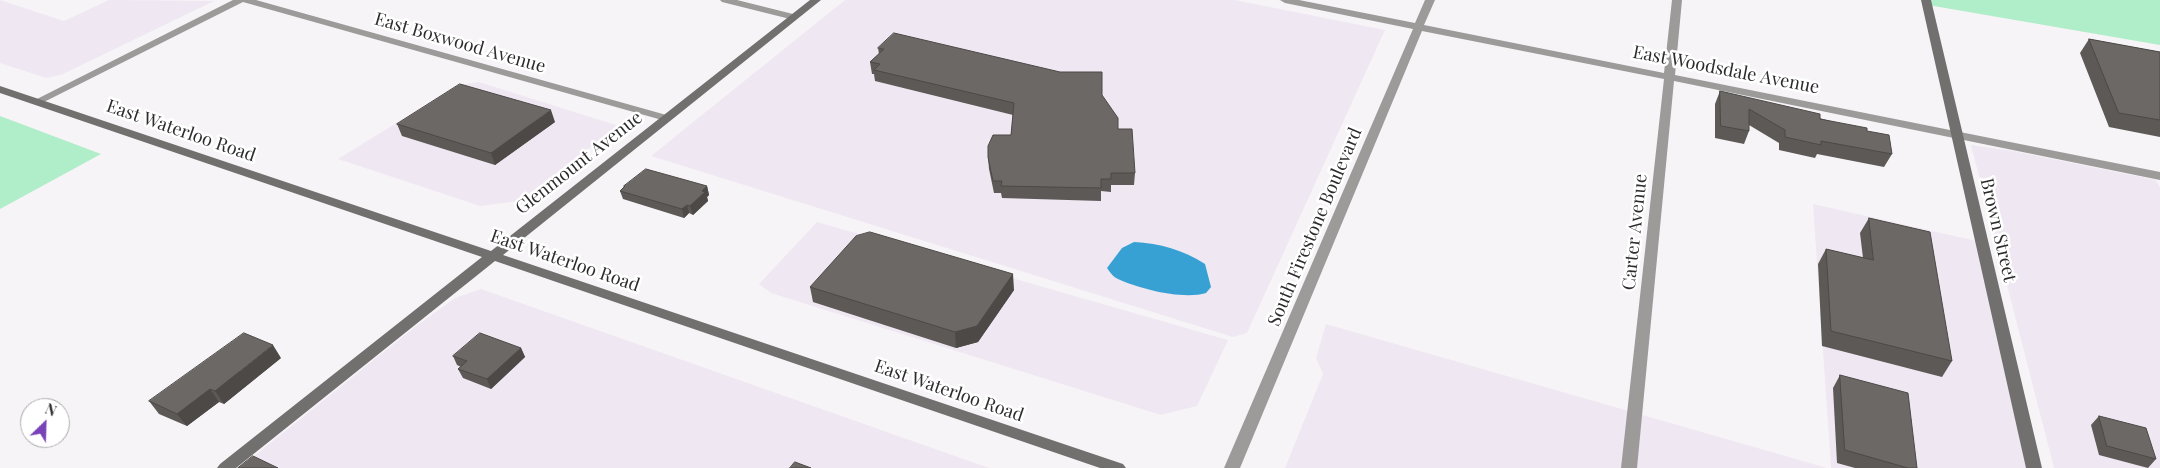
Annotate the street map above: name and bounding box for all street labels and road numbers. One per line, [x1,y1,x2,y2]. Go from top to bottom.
street label: East Boxwood Avenue [372,8,548,78]
street label: East Woodsdale Avenue [1631,41,1821,99]
street label: East Waterloo Road [104,95,258,167]
street label: Glenmount Avenue [511,107,647,219]
street label: South Firestone Boulevard [1263,124,1367,330]
street label: Carter Avenue [1618,173,1652,291]
street label: Brown Street [1976,176,2020,284]
street label: East Waterloo Road [488,225,642,297]
street label: East Waterloo Road [872,355,1026,427]

